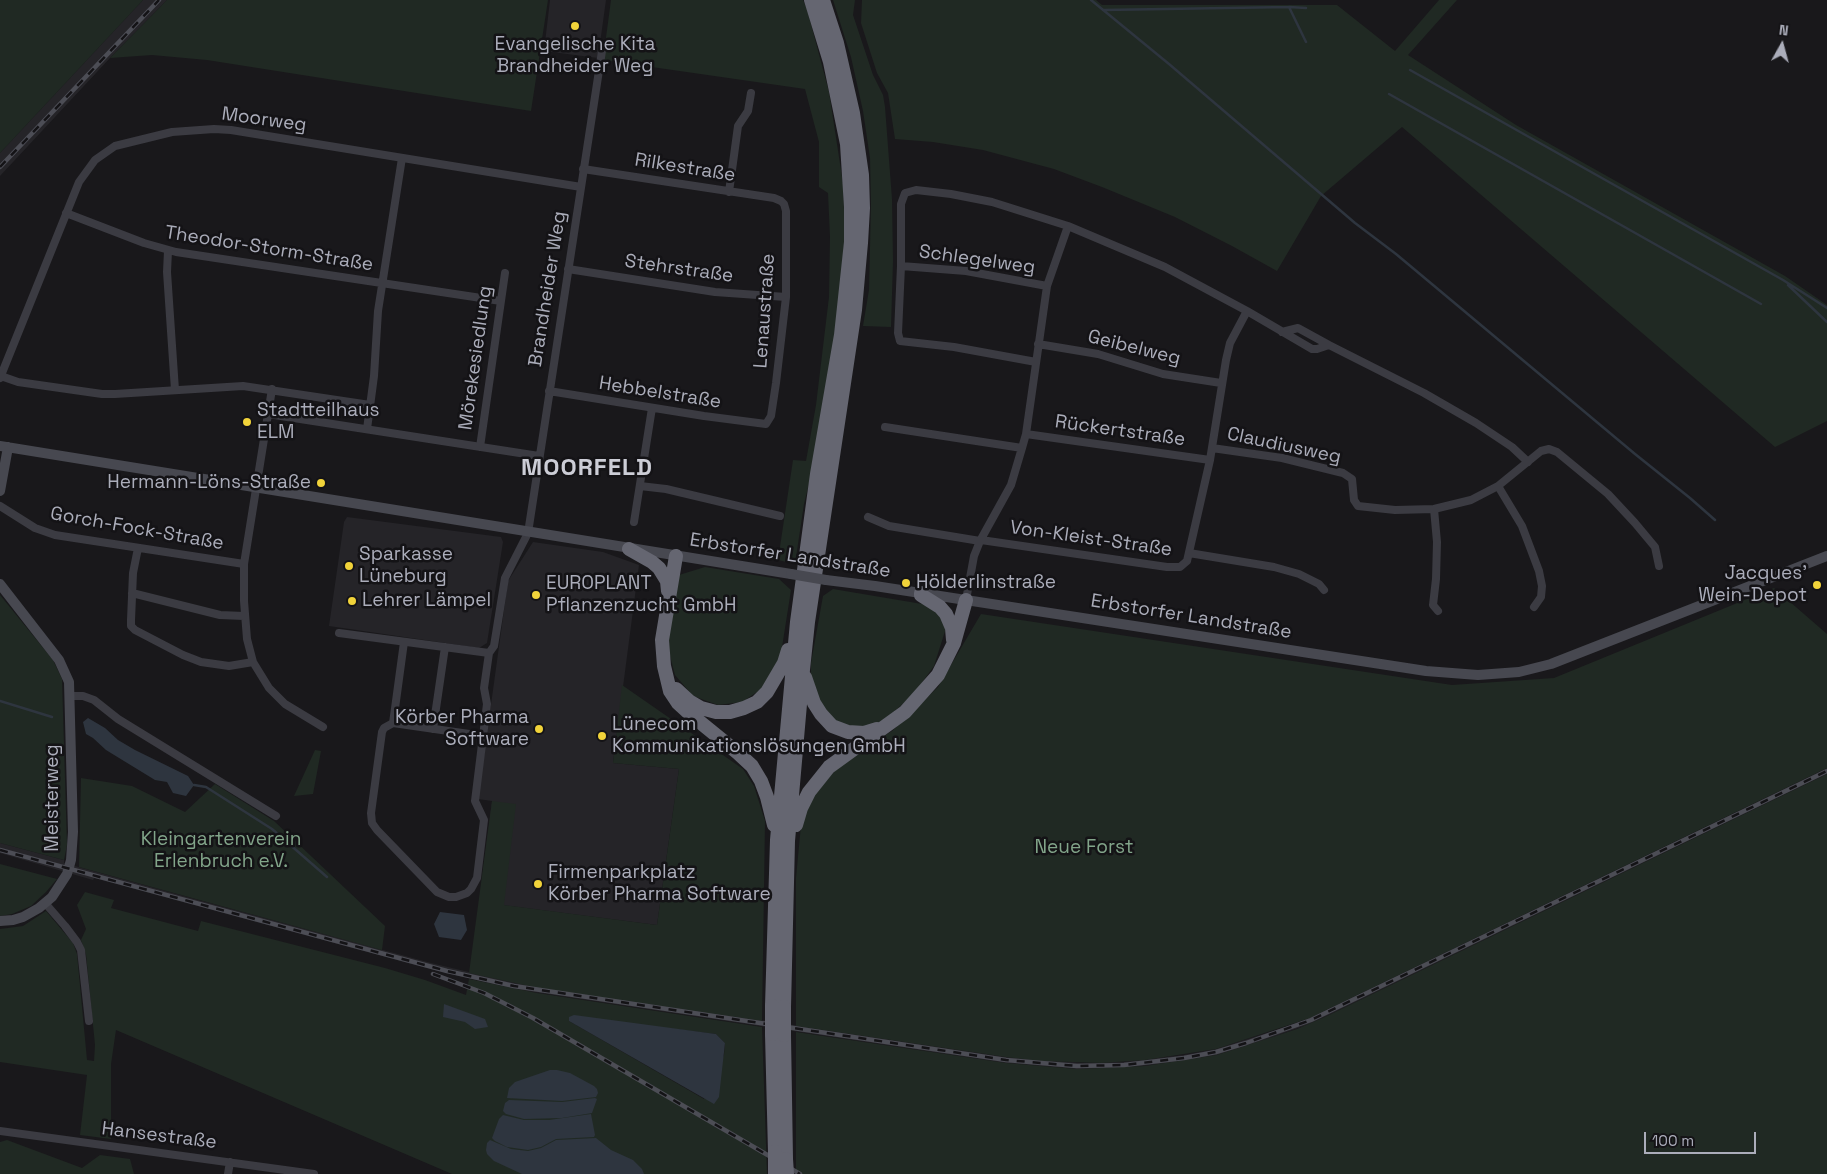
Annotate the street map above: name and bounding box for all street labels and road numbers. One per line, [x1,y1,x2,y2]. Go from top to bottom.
street label: Moorweg [220,103,308,137]
street label: Rilkestraße [633,149,737,187]
street label: Brandheider Weg [524,210,572,368]
street label: Theodor-Storm-Straße [163,221,375,277]
street label: Schlegelweg [917,241,1037,279]
street label: Stehrstraße [623,250,735,288]
street label: Lenaustraße [750,253,780,369]
street label: Mörekesiedlung [455,284,497,432]
street label: Geibelweg [1085,325,1183,371]
street label: Hebbelstraße [597,372,723,414]
street label: Rückertstraße [1053,411,1187,451]
street label: Claudiusweg [1225,423,1343,469]
street label: Gorch-Fock-Straße [49,503,225,555]
street label: Von-Kleist-Straße [1008,516,1174,562]
street label: Erbstorfer Landstraße [688,529,892,583]
street label: Erbstorfer Landstraße [1089,590,1293,644]
street label: Meisterweg [42,744,64,852]
street label: Hansestraße [100,1118,218,1154]

